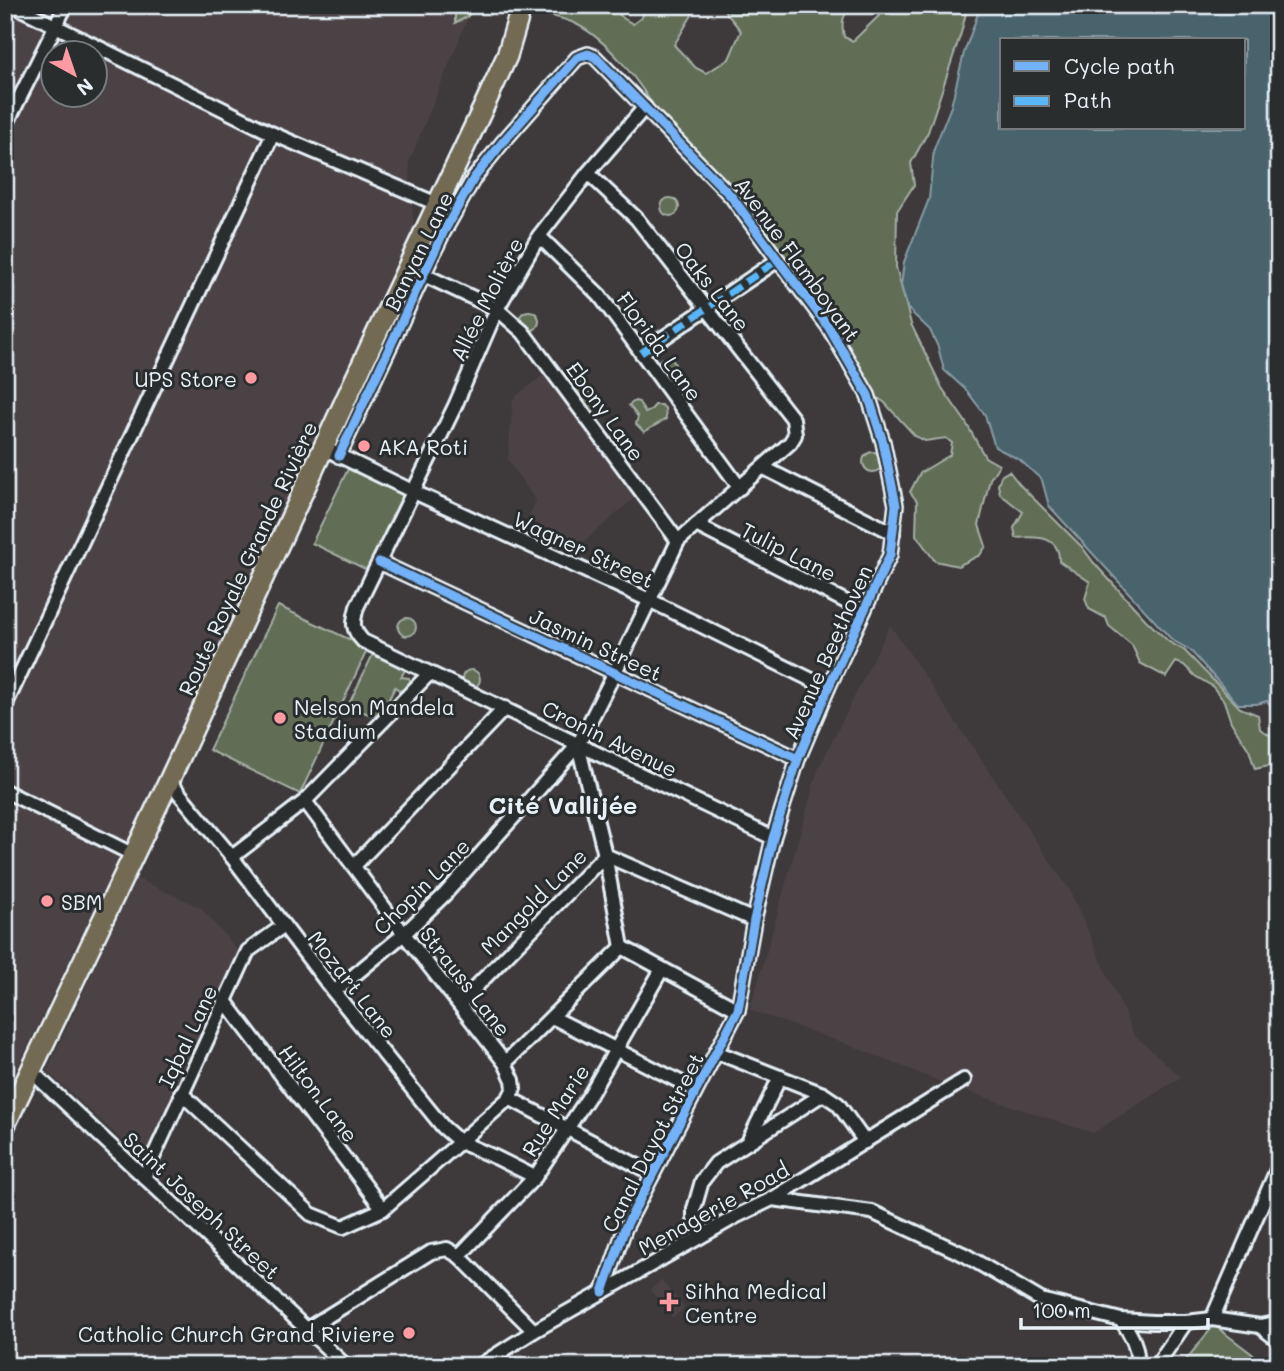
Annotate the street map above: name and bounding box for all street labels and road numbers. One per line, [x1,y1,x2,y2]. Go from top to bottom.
street label: Avenue Flamboyant [729,171,867,347]
street label: Banyan Lane [378,187,458,315]
street label: Allée Molière [443,233,529,365]
street label: Oaks Lane [670,236,756,336]
street label: Florida Lane [611,286,709,406]
street label: Ebony Lane [561,356,651,466]
street label: Route Royale Grande Rivière [172,417,322,699]
street label: Wagner Street [509,505,659,593]
street label: Tulip Lane [737,516,841,586]
street label: Avenue Beethoven [776,561,878,743]
street label: Jasmin Street [525,602,667,686]
street label: Cronin Avenue [538,694,682,782]
street label: Chopin Lane [367,832,475,940]
street label: Mangold Lane [474,842,592,960]
street label: Strauss Lane [415,921,517,1041]
street label: Mozart Lane [303,925,403,1043]
street label: Iqbal Lane [152,981,222,1091]
street label: Hilton Lane [273,1039,365,1147]
street label: Canal Dayot Street [595,1047,709,1237]
street label: Rue Marie [515,1059,595,1161]
street label: Saint Joseph Street [118,1125,286,1285]
street label: Menagerie Road [633,1155,793,1261]

